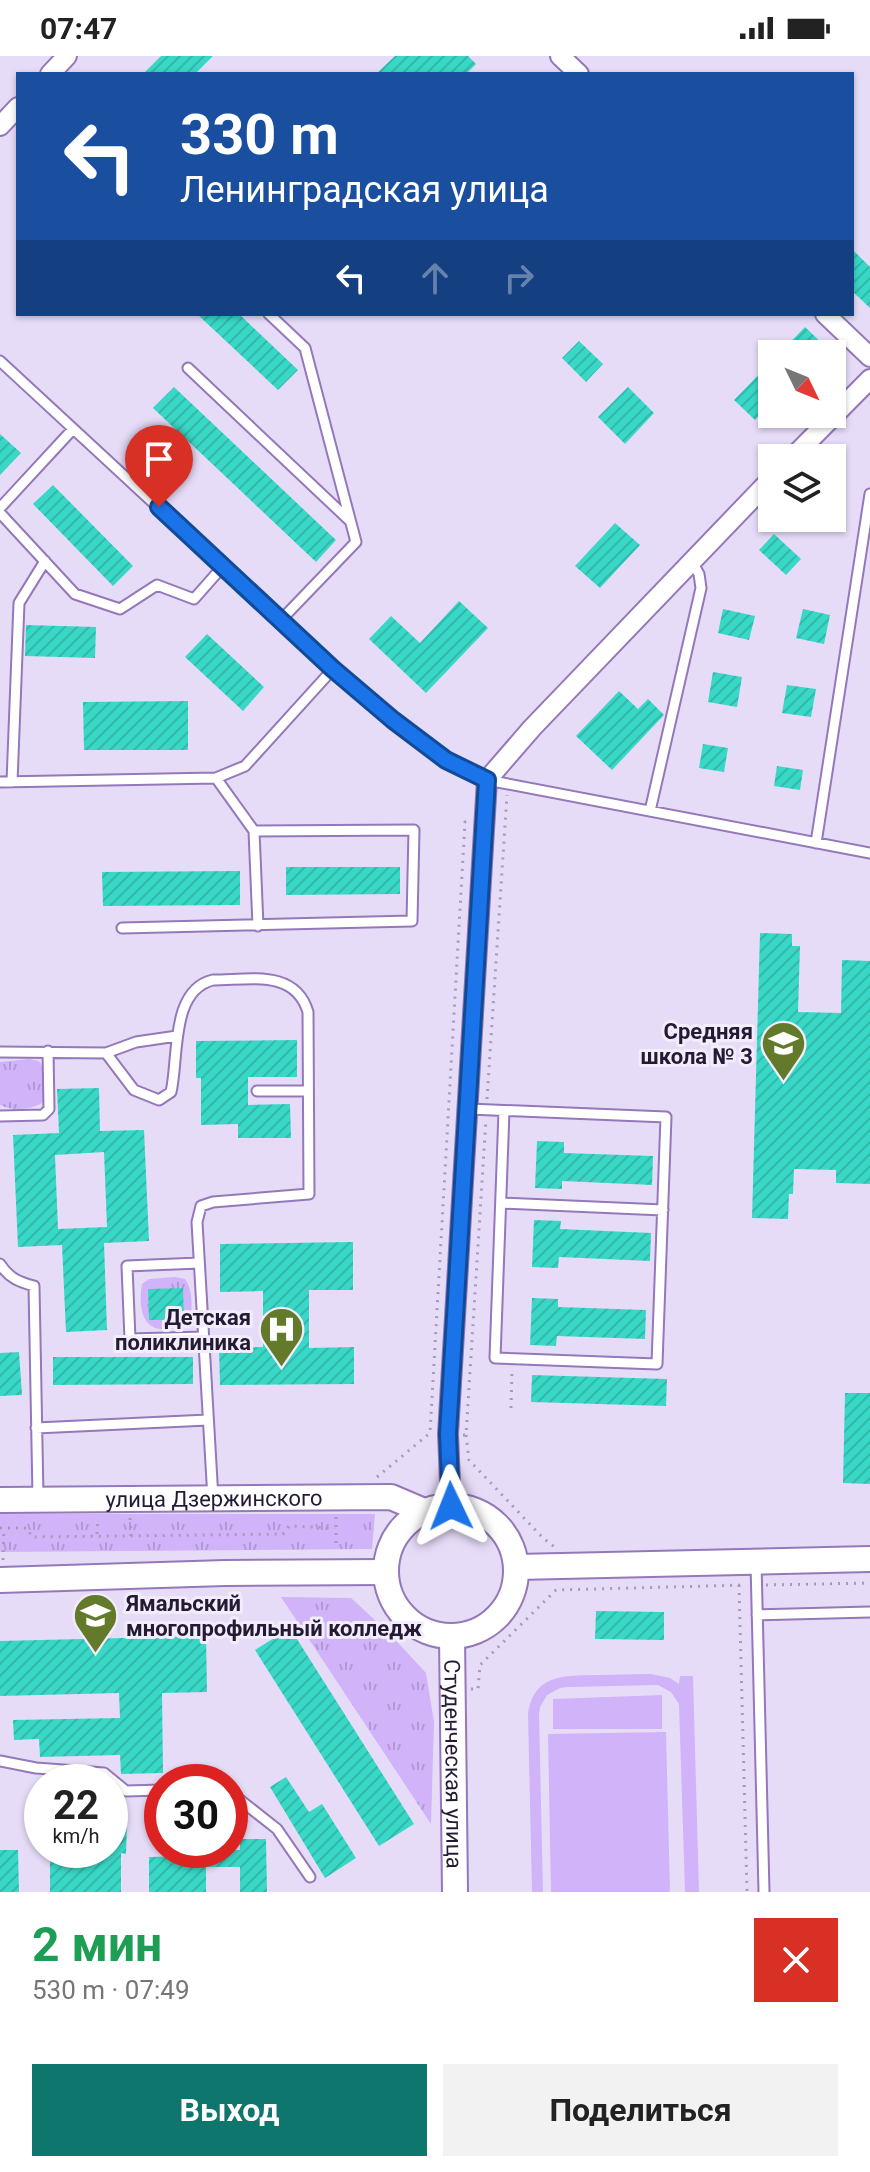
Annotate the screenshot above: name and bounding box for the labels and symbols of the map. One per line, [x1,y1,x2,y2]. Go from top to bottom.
north arrow [758,340,846,428]
pin [125,425,193,507]
place label: Средняя школа № 3 [641,1019,753,1069]
school or university icon: Средняя школа № 3 [760,1020,808,1083]
place label: Детская поликлиника [115,1305,251,1355]
hospital icon: Детская поликлиника [258,1306,306,1369]
position arrow [409,1464,493,1548]
street label: улица Дзержинского [105,1486,323,1512]
place label: Ямальский многопрофильный колледж [125,1591,422,1641]
school or university icon: Ямальский многопрофильный колледж [71,1592,119,1655]
street label: Студенческая улица [439,1659,467,1869]
speed limit sign: 30 [144,1764,248,1868]

